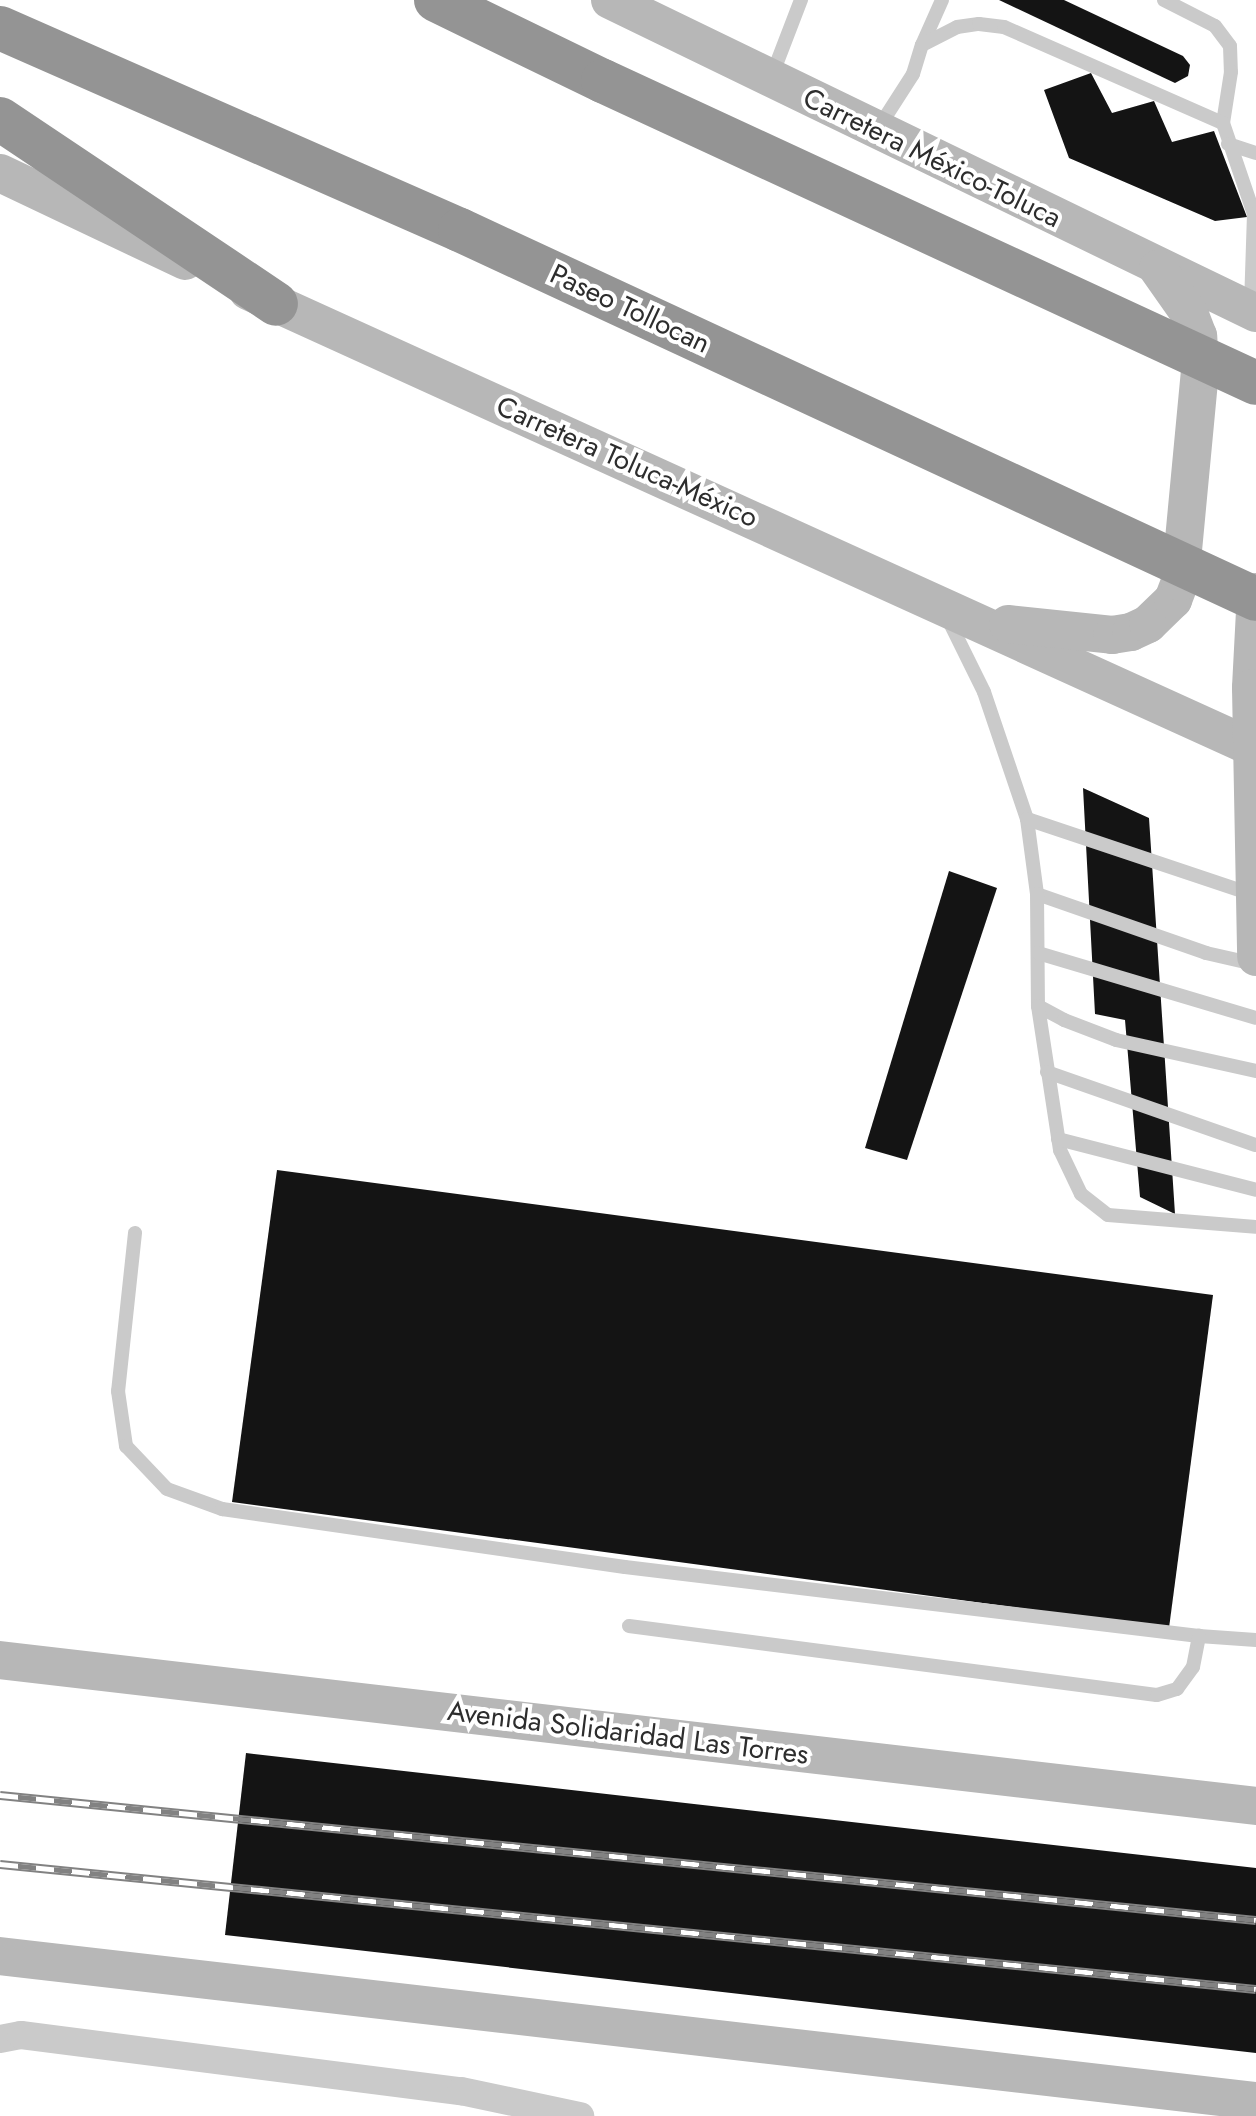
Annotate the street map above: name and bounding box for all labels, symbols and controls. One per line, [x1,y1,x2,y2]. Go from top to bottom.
street label: Carretera México-Toluca [798,81,1066,235]
street label: Paseo Tollocan [545,257,715,361]
street label: Carretera Toluca-México [491,389,763,535]
street label: Avenida Solidaridad Las Torres [446,1694,810,1772]

